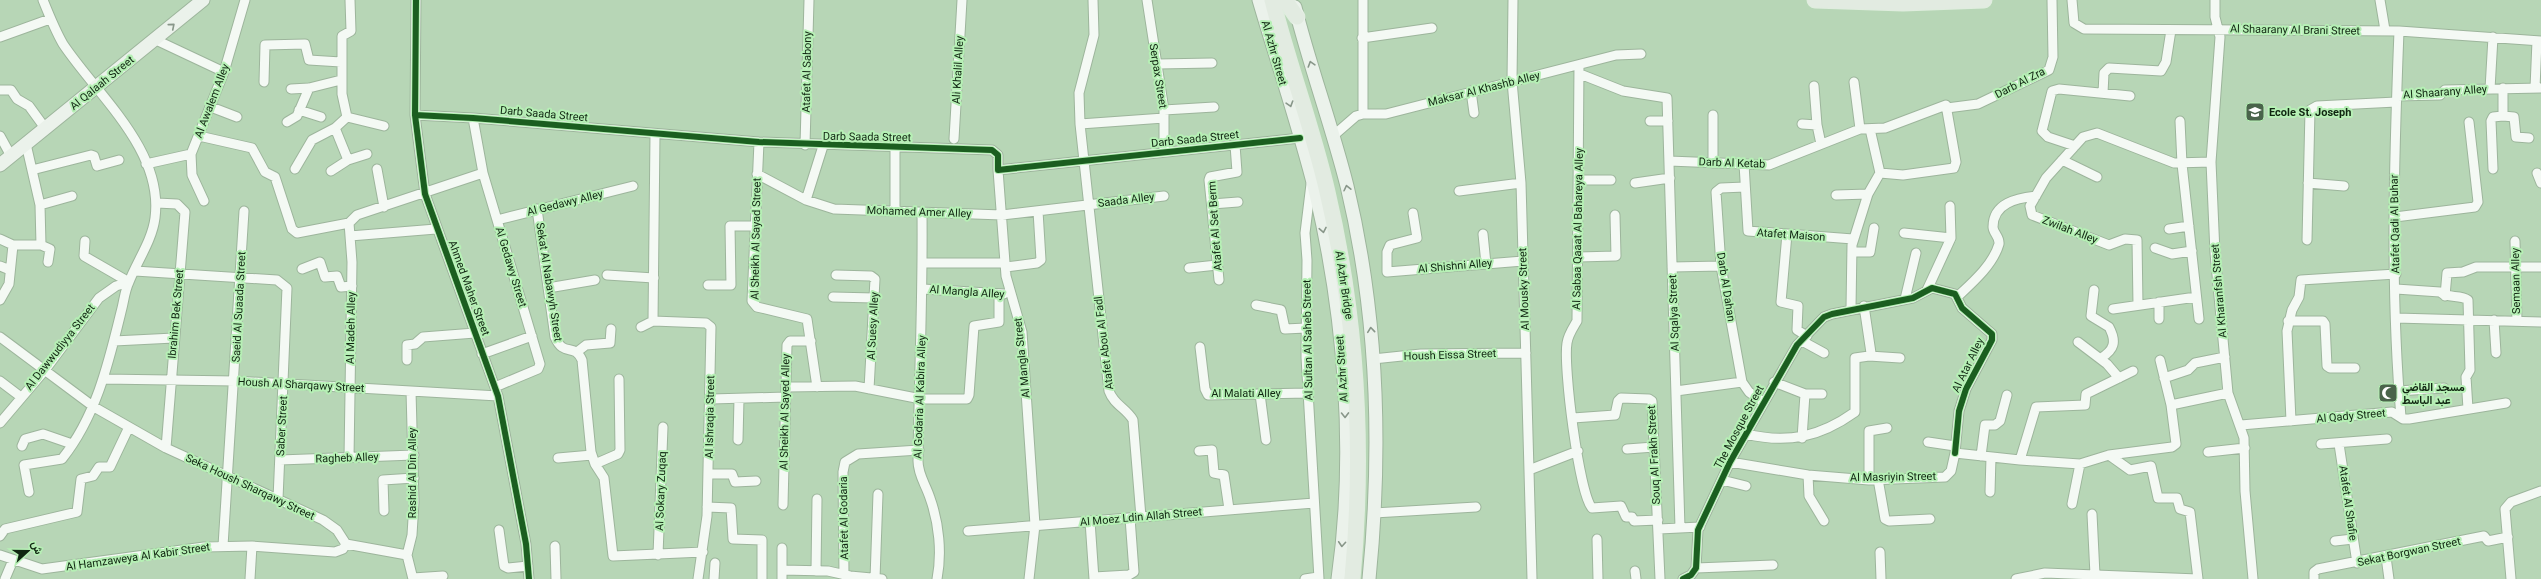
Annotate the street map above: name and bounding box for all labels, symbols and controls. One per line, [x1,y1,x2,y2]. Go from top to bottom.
street label: Al Azhr Street [1259,19,1290,87]
street label: Al Shaarany Al Brani Street [2230,22,2361,38]
one-way arrow [167,23,175,30]
street label: Atafet Al Sabony [800,30,814,113]
street label: Ali Khalil Alley [950,35,966,105]
street label: Serpax Street [1146,43,1170,110]
street label: Al Qalaah Street [67,53,137,113]
one-way arrow [1307,60,1316,67]
street label: Al Awalem Alley [192,61,232,140]
street label: Darb Al Zra [1993,65,2047,101]
street label: Maksar Al Khashb Alley [1427,69,1542,109]
street label: Al Shaarany Alley [2403,83,2488,101]
one-way arrow [1285,101,1294,108]
school or university icon: Ecole St. Joseph [2244,101,2266,123]
street label: Darb Saada Street [499,104,589,124]
place label: Ecole St. Joseph [2269,106,2351,119]
street label: Darb Saada Street [1150,128,1240,150]
street label: Darb Saada Street [823,130,912,144]
street label: Al Sabaa Qaaat Al Bahareya Alley [1570,147,1586,310]
street label: Darb Al Ketab [1698,155,1766,171]
street label: Atafet Qadi Al Buhar [2388,174,2402,274]
street label: Al Sheikh Al Sayad Street [748,177,764,300]
street label: Atafet Al Set Berm [1205,181,1225,271]
one-way arrow [1343,185,1351,192]
street label: Al Gedawy Alley [526,187,605,219]
street label: Saada Alley [1097,190,1156,210]
street label: Mohamed Amer Alley [866,204,972,220]
street label: Zwilah Alley [2040,213,2100,247]
street label: Sekat Al Nabawyh Street [533,222,565,343]
street label: Al Gedawy Street [493,225,530,309]
street label: Atafet Maison [1756,226,1826,244]
one-way arrow [1318,227,1327,233]
street label: Ahmed Maher Street [446,239,492,338]
street label: Al Kharanfsh Street [2208,243,2230,339]
street label: Al Mousky Street [1516,247,1532,331]
street label: Semaan Alley [2509,247,2523,314]
street label: Al Azhr Bridge [1332,250,1356,320]
street label: Saeid Al Suaada Street [230,251,248,363]
street label: Darb Al Dahan [1714,252,1738,322]
street label: Al Shishni Alley [1417,256,1493,276]
street label: Ibrahim Bek Street [166,268,186,359]
street label: Al Sqalya Street [1666,274,1682,352]
street label: Al Sultan Al Saheb Street [1300,279,1316,401]
street label: Al Mangla Alley [929,283,1006,301]
street label: Al Madeh Alley [344,291,358,364]
street label: Al Suesy Alley [865,291,881,360]
street label: Atafet Abou Al Fadl [1092,295,1116,391]
street label: Al Dawwudiyya Street [22,301,98,393]
street label: Al Mangla Street [1011,317,1033,399]
one-way arrow [1367,327,1376,333]
street label: Al Godaria Al Kabira Alley [911,334,929,459]
street label: Al Azhr Street [1333,335,1351,403]
street label: Al Atar Alley [1949,335,1987,394]
street label: Housh Eissa Street [1403,347,1497,363]
street label: Al Sheikh Al Sayed Alley [777,353,793,470]
street label: Housh Al Sharqawy Street [237,375,365,395]
street label: Al Ishraqia Street [703,375,717,459]
place label: مسجد القاضي عبد الباسط [2402,381,2465,407]
mosque icon: مسجد القاضي عبد الباسط [2377,382,2399,404]
street label: The Mosque Street [1712,383,1767,471]
street label: Al Malati Alley [1211,387,1281,400]
street label: Saber Street [274,395,290,456]
street label: Souq Al Frakh Street [1645,405,1663,505]
street label: Al Qady Street [2316,406,2386,425]
one-way arrow [1341,412,1349,418]
street label: Rashid Al Din Alley [406,427,419,518]
street label: Ragheb Alley [315,450,380,466]
street label: Seka Housh Sharqawy Street [183,451,317,523]
street label: Al Sokary Zuqaq [653,451,669,531]
street label: Atafet Al Shafie [2336,465,2360,542]
street label: Al Masriyin Street [1850,470,1936,484]
street label: Atafet Al Godaria [837,476,851,560]
street label: Al Moez Ldin Allah Street [1079,505,1203,529]
north arrow [8,531,48,571]
street label: Sekat Borgwan Street [2356,535,2462,569]
text: ش [28,539,45,556]
street label: Al Hamzaweya Al Kabir Street [65,540,211,574]
one-way arrow [1337,541,1346,548]

